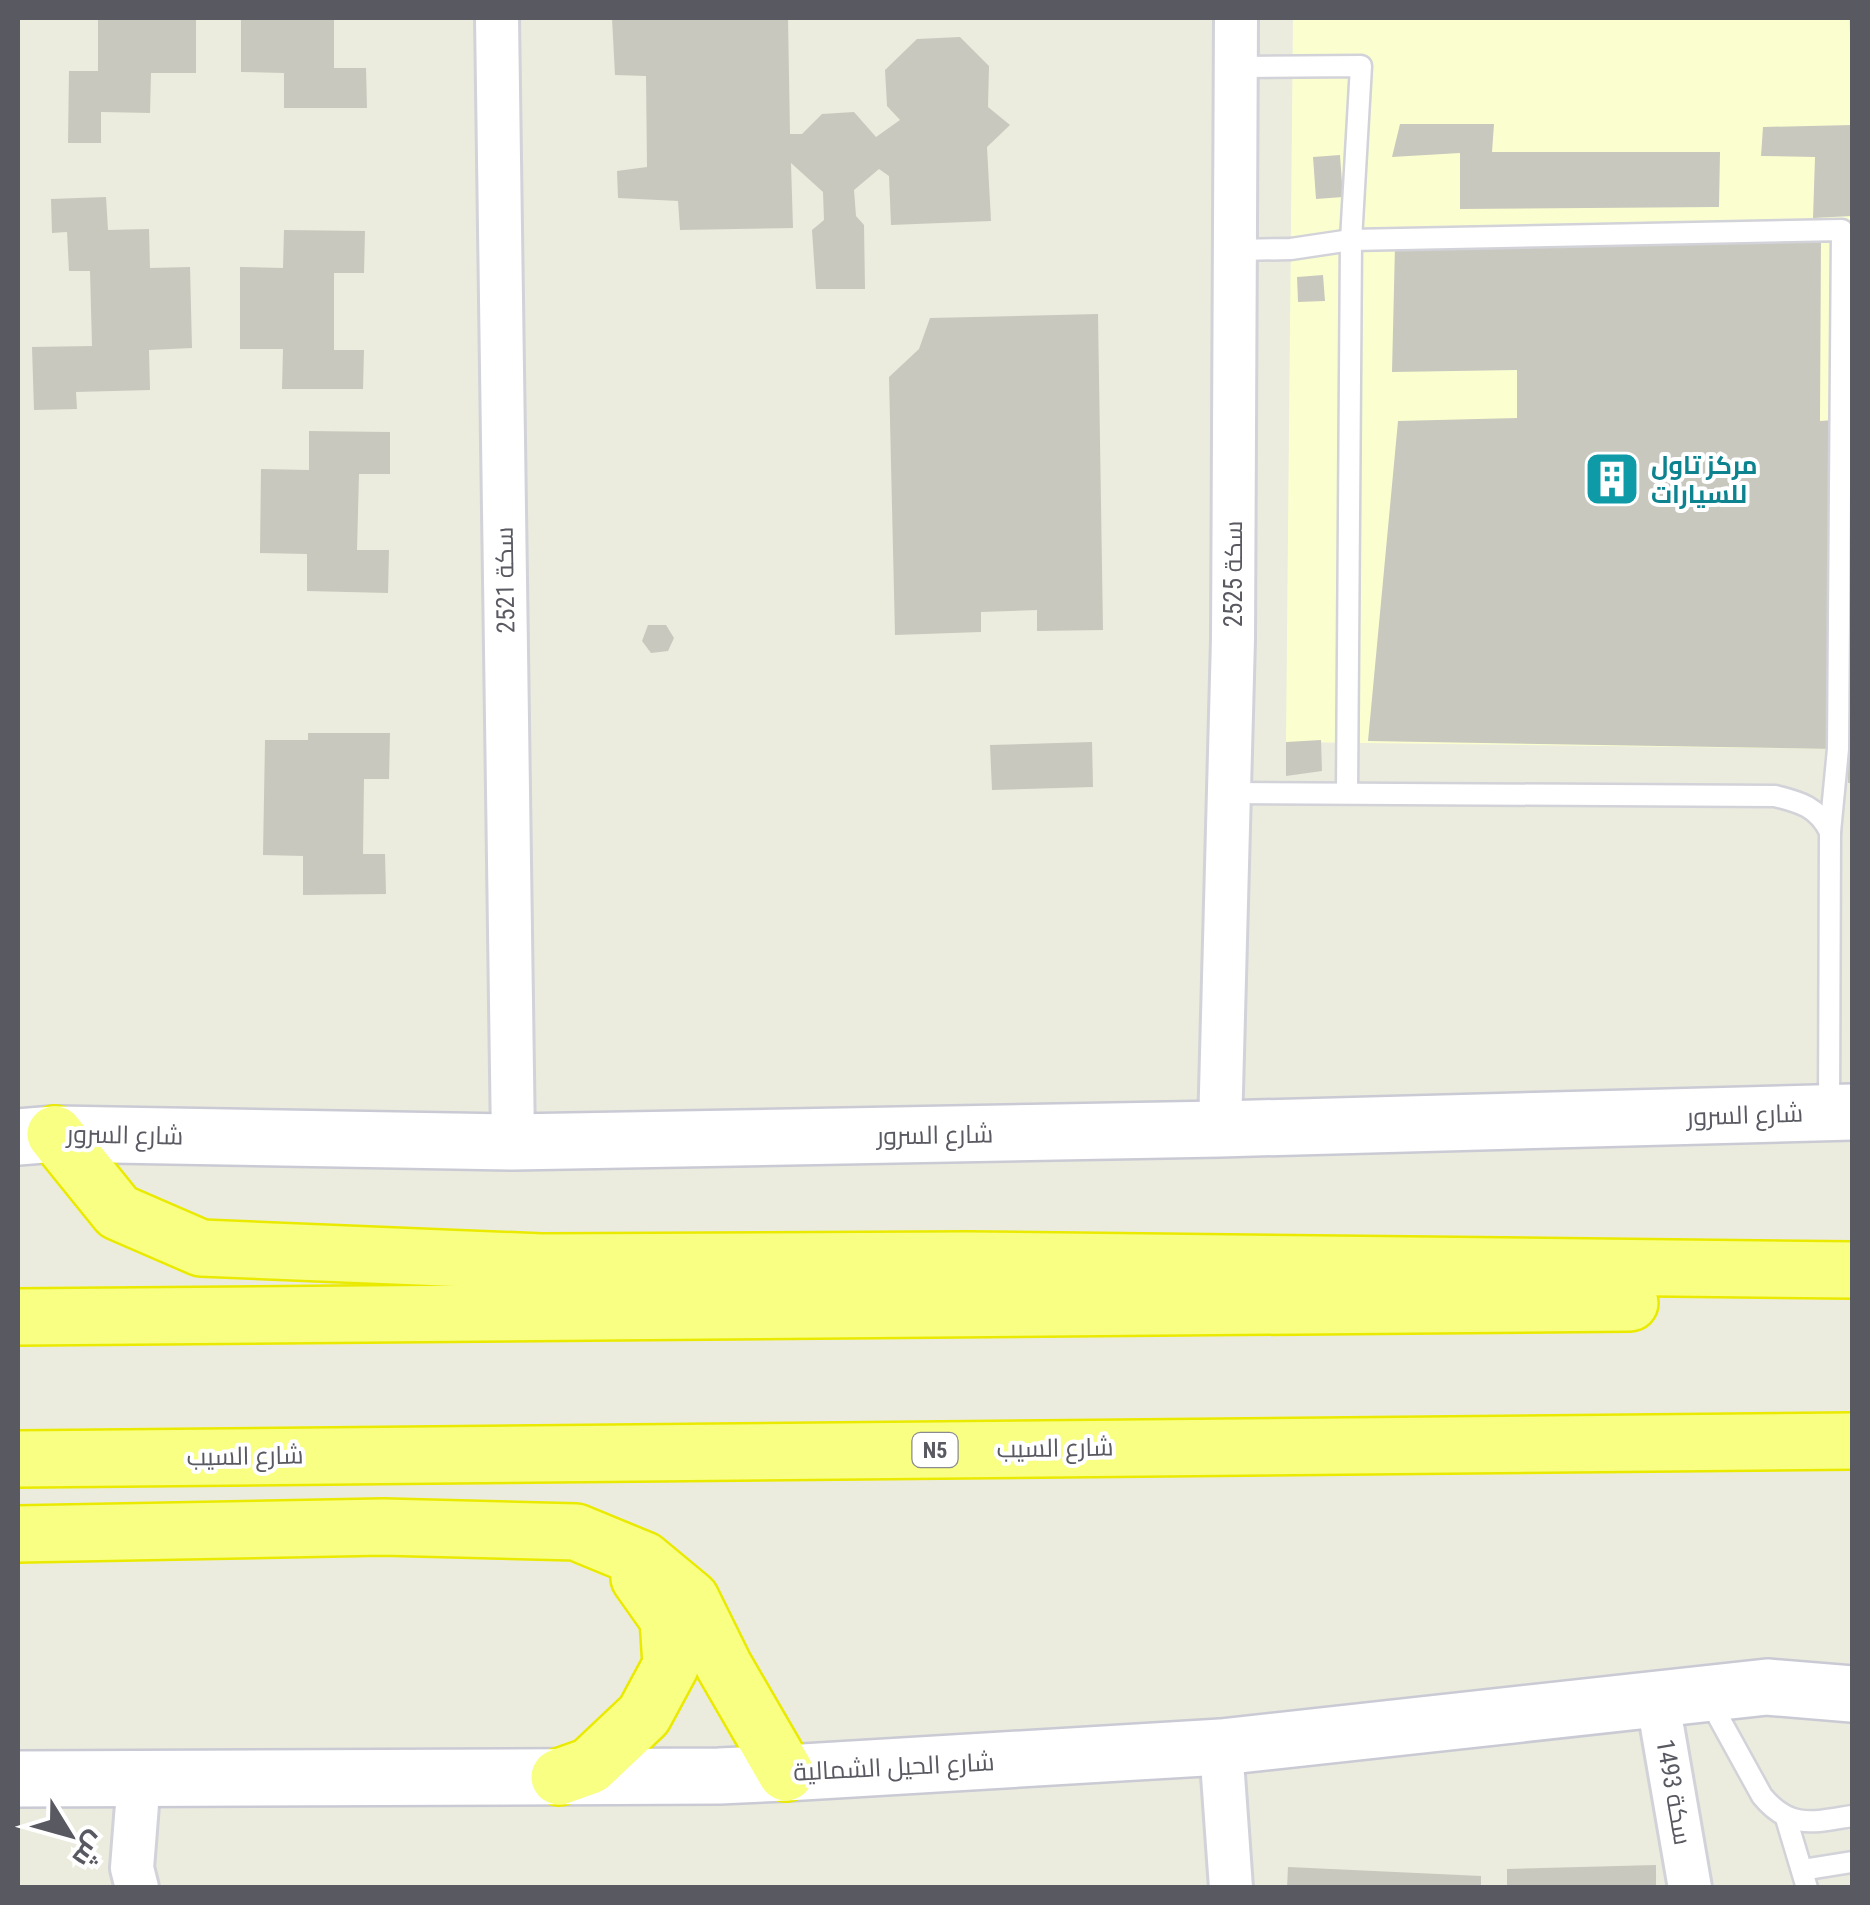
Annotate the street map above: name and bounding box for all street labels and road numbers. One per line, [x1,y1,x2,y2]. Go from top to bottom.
street label: سكة 2525 [1219,521,1248,627]
street label: سكة 2521 [490,526,520,634]
street label: شارع السرور [1684,1098,1804,1134]
street label: شارع السرور [64,1119,184,1153]
street label: شارع السرور [874,1119,994,1153]
street label: شارع السيب [996,1432,1114,1466]
road number: N5 [912,1433,958,1467]
street label: شارع السيب [186,1440,304,1474]
street label: سكة 1493 [1650,1737,1698,1847]
street label: شارع الحيل الشمالية [793,1747,995,1789]

